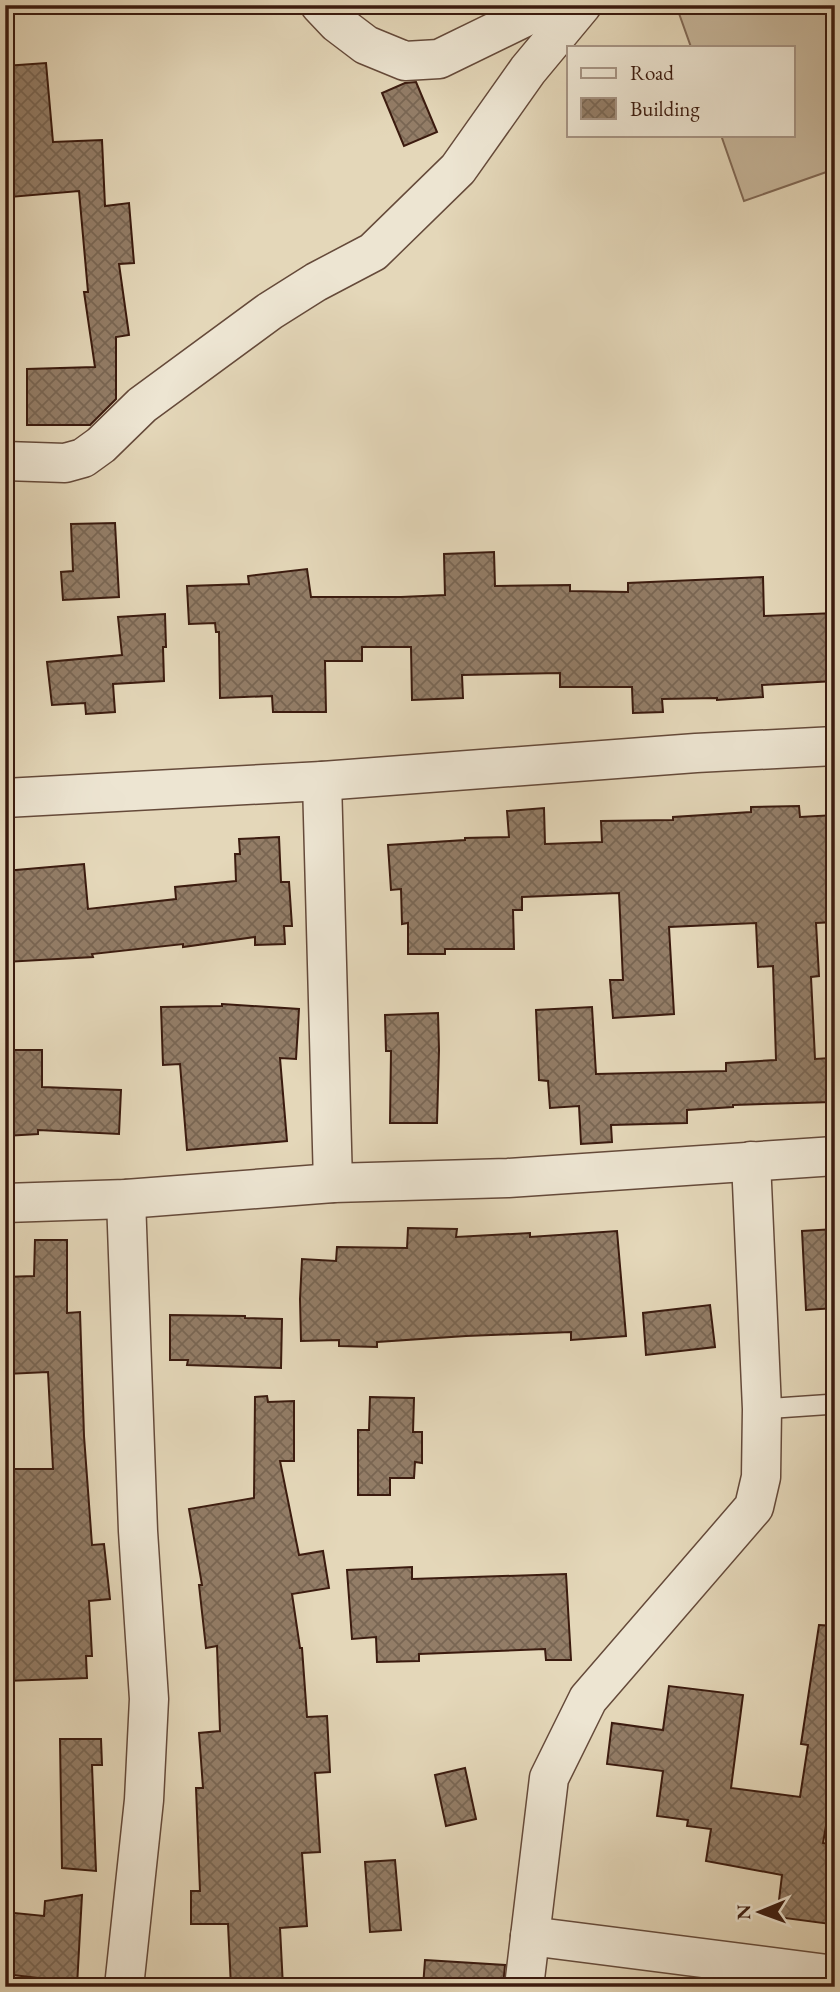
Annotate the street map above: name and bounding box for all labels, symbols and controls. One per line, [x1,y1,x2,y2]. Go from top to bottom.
legend [567,46,794,136]
text: Road [630,59,674,86]
text: Building [630,95,700,122]
north arrow [724,1876,794,1946]
text: N [731,1904,756,1920]

